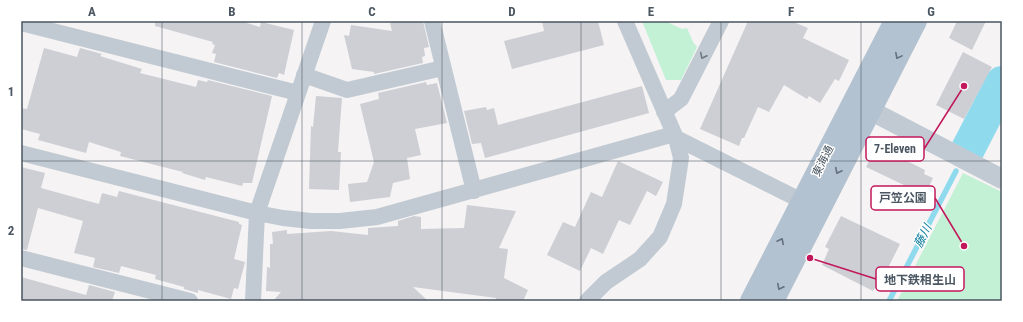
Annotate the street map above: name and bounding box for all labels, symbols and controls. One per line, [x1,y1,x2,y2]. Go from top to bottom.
text: A [88,4,96,19]
text: B [228,4,236,19]
text: C [368,4,376,19]
text: D [508,4,516,19]
text: E [648,4,655,19]
text: F [788,4,794,19]
text: G [927,4,935,19]
one-way arrow [700,51,708,59]
one-way arrow [895,51,902,59]
text: 1 [8,84,14,99]
callout: 7-Eleven [866,137,924,161]
text: 7-Eleven [874,142,916,156]
street label: 東海通 [810,143,836,179]
one-way arrow [836,167,843,174]
callout: 戸笠公園 [871,186,935,210]
text: 戸笠公園 [879,191,927,205]
water label: 藤川 [911,220,936,250]
text: 2 [8,223,15,238]
one-way arrow [776,238,784,246]
callout: 地下鉄相生山 [876,267,964,291]
text: 地下鉄相生山 [884,273,956,287]
one-way arrow [777,283,784,290]

